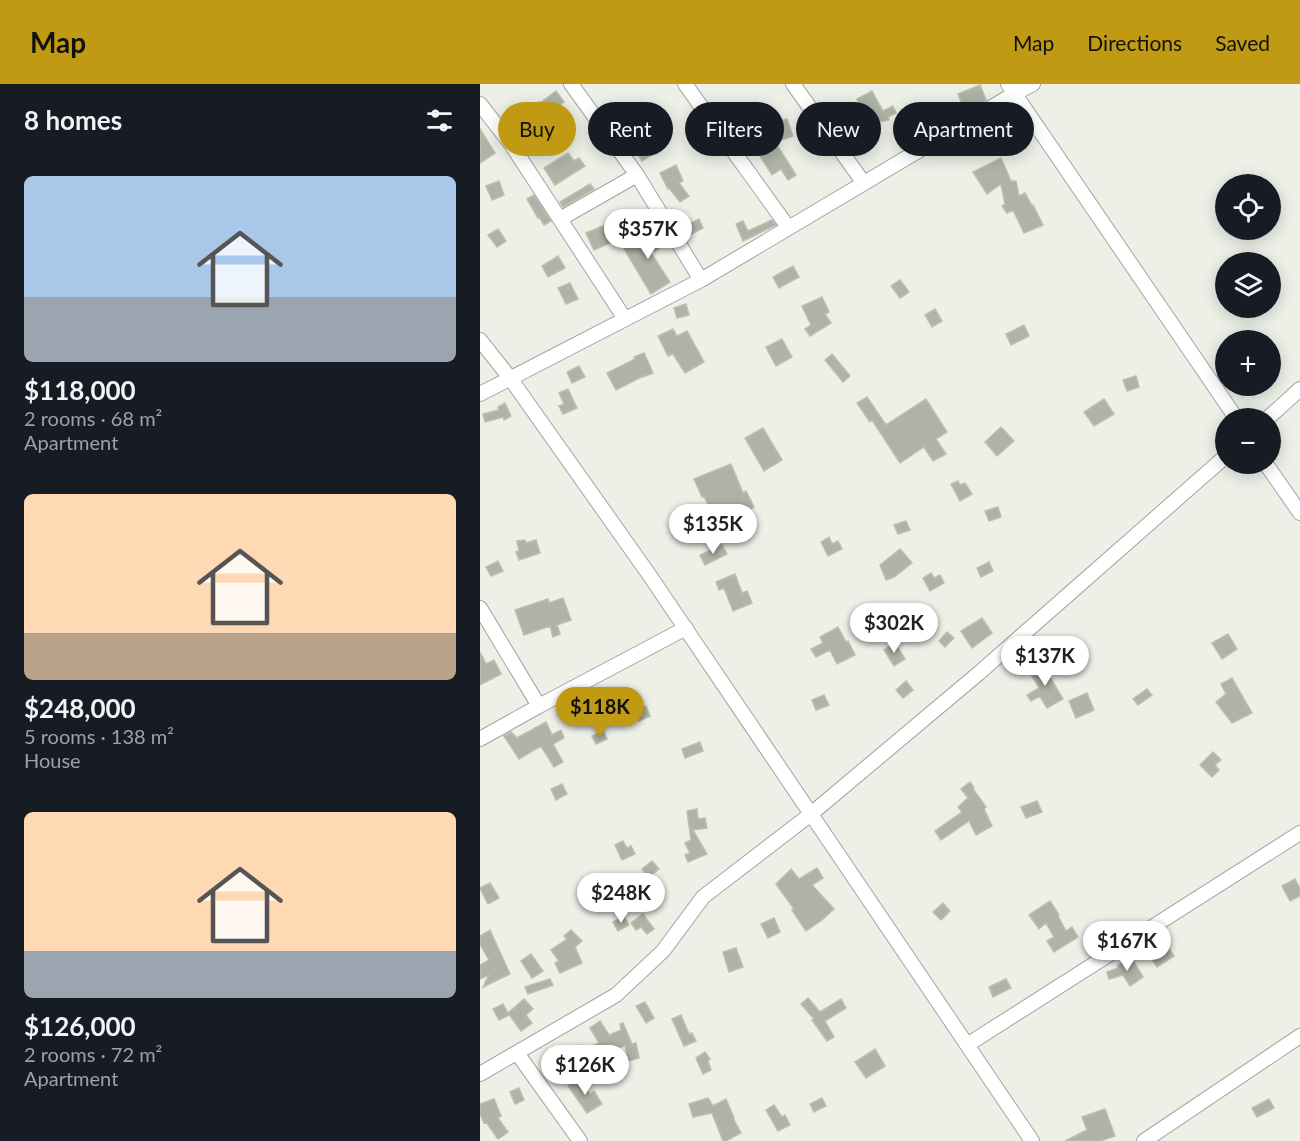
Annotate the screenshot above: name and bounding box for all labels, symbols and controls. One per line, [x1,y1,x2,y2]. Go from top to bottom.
text: Map [30,25,86,59]
text: Map [1013,30,1054,55]
text: Directions [1087,30,1182,55]
text: Saved [1215,30,1270,55]
chip: Buy [498,102,576,156]
chip: Rent [588,102,673,156]
chip: Filters [685,102,784,156]
chip: New [796,102,881,156]
chip: Apartment [893,102,1034,156]
text: 8 homes [24,104,122,136]
icon: filters [423,104,456,137]
map controls [1215,174,1281,474]
button: locate [1215,174,1281,240]
pin: $357K [606,209,690,260]
icon: home [186,215,294,323]
text: $357K [618,216,678,240]
button: layers [1215,252,1281,318]
button: + [1215,330,1281,396]
text: $118,000 [24,374,136,406]
text: 2 rooms · 68 m² [24,406,162,430]
button: − [1215,408,1281,474]
text: Apartment [24,430,118,454]
pin: $135K [671,504,755,555]
text: $135K [683,511,743,535]
icon: home [186,533,294,641]
pin: $302K [852,603,936,654]
text: $302K [864,610,924,634]
pin: $137K [1003,636,1087,687]
text: $137K [1015,643,1075,667]
pin: $118K [558,687,642,738]
text: $248,000 [24,692,136,724]
text: $118K [570,694,630,718]
text: 5 rooms · 138 m² [24,724,174,748]
text: House [24,748,81,772]
icon: home [186,851,294,959]
pin: $248K [579,873,663,924]
text: $248K [591,880,651,904]
pin: $167K [1085,921,1169,972]
text: $167K [1097,928,1157,952]
text: $126,000 [24,1010,136,1042]
text: 2 rooms · 72 m² [24,1042,162,1066]
pin: $126K [543,1045,627,1096]
text: $126K [555,1052,615,1076]
text: Apartment [24,1066,118,1090]

